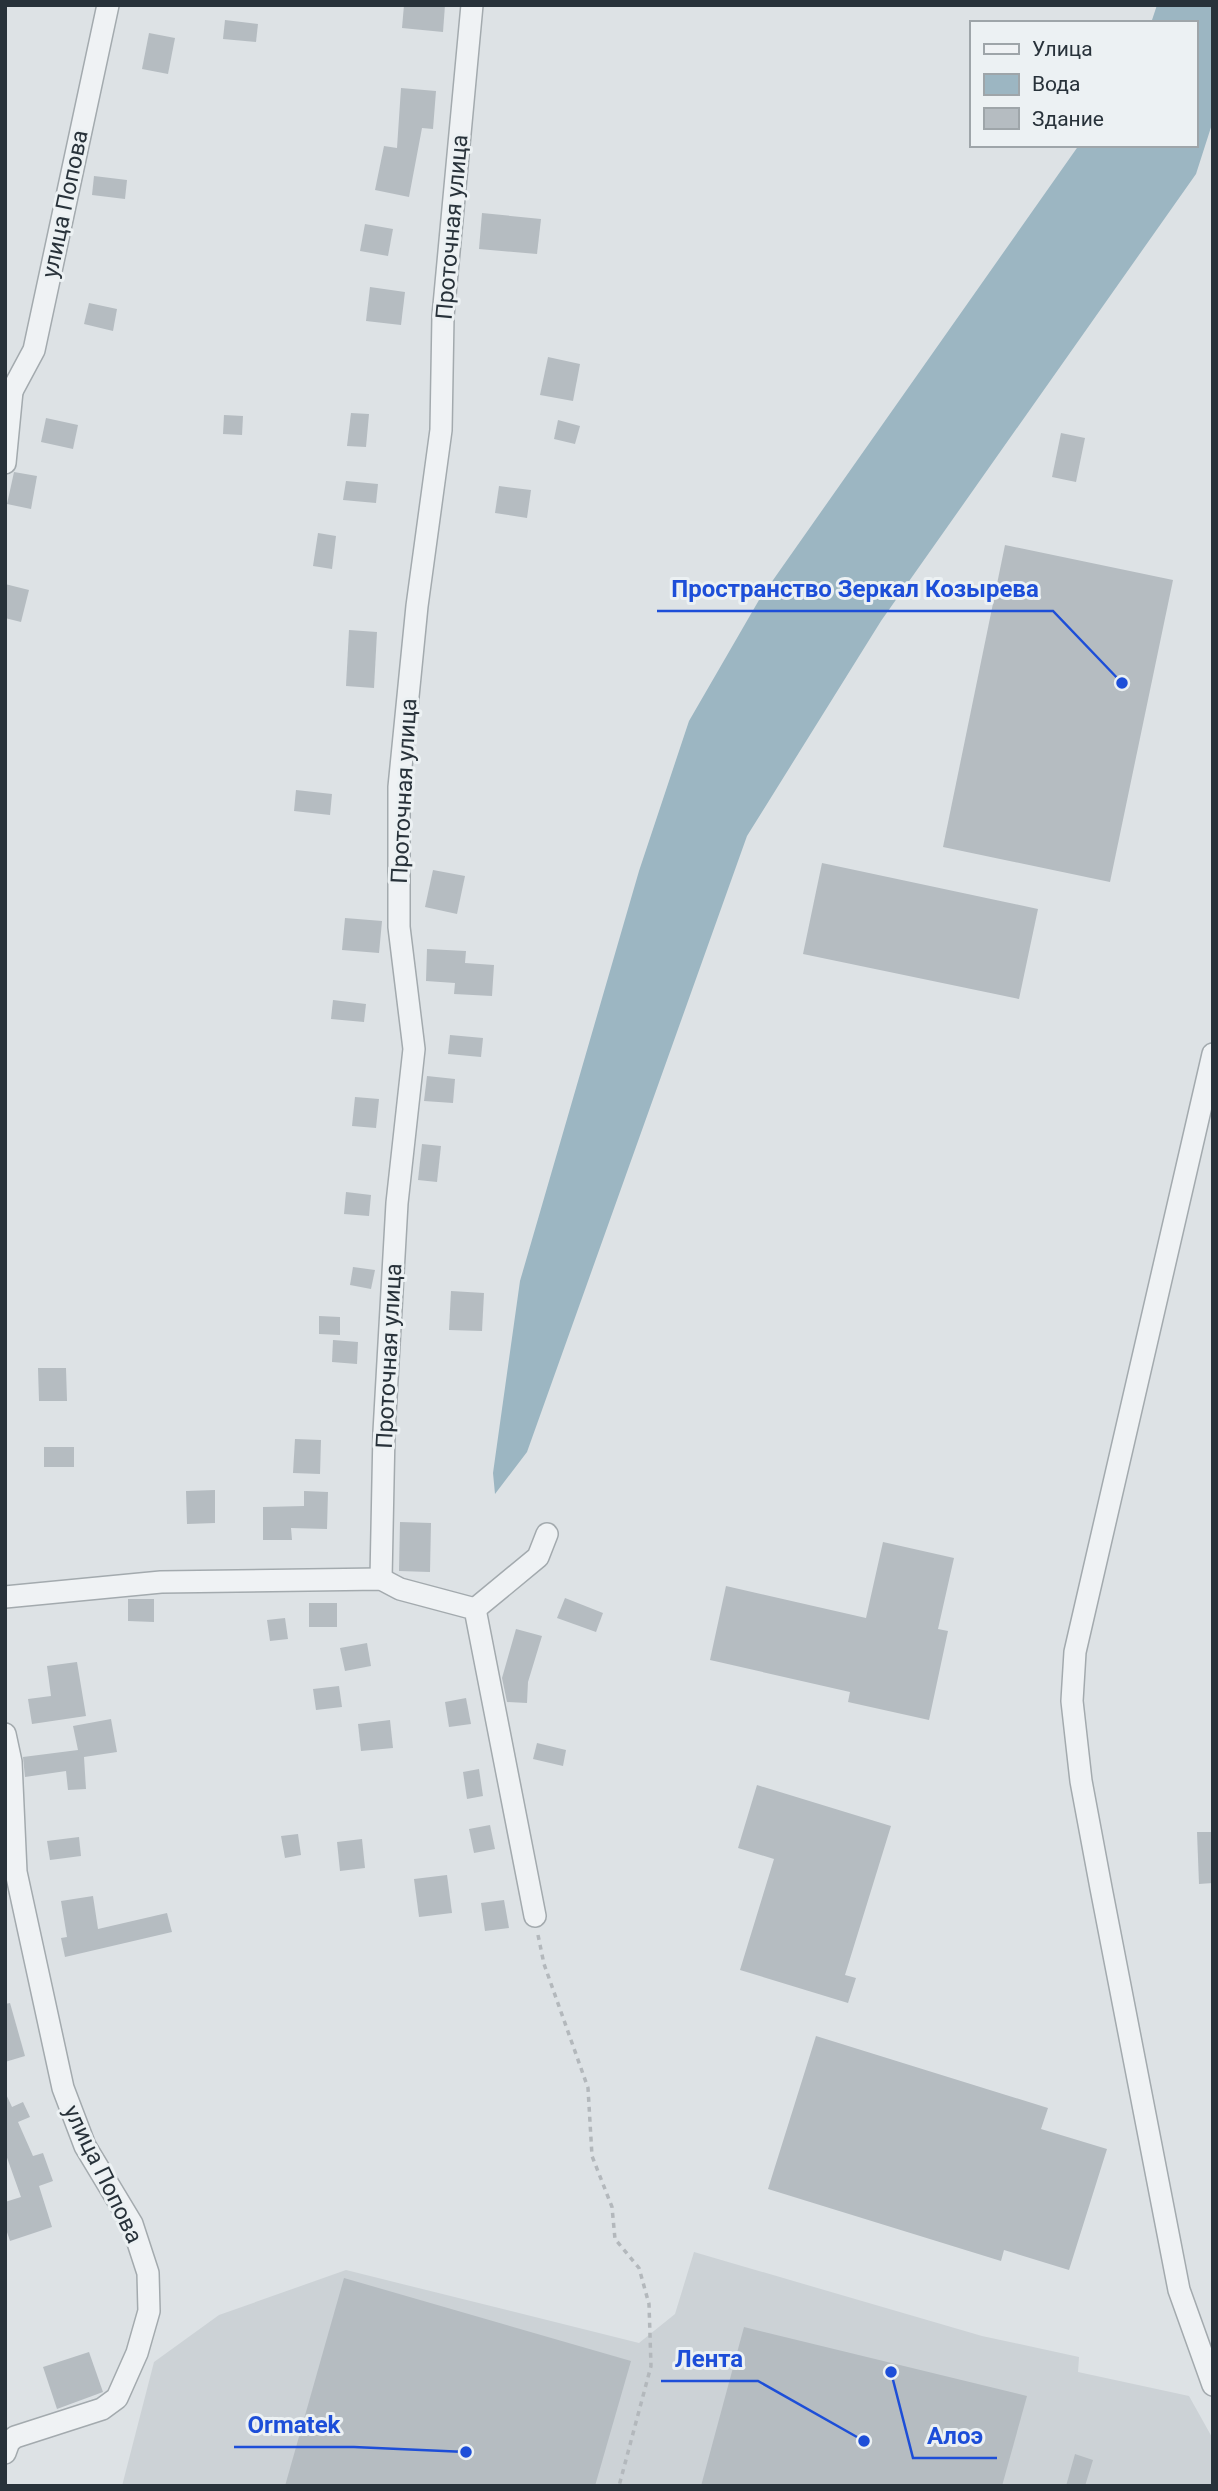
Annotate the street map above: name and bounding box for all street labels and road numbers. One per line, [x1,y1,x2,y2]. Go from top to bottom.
street label: улица Попова [36,128,94,280]
street label: Проточная улица [430,133,474,321]
street label: Проточная улица [386,698,422,884]
street label: Проточная улица [371,1263,407,1449]
street label: улица Попова [58,2100,148,2248]

